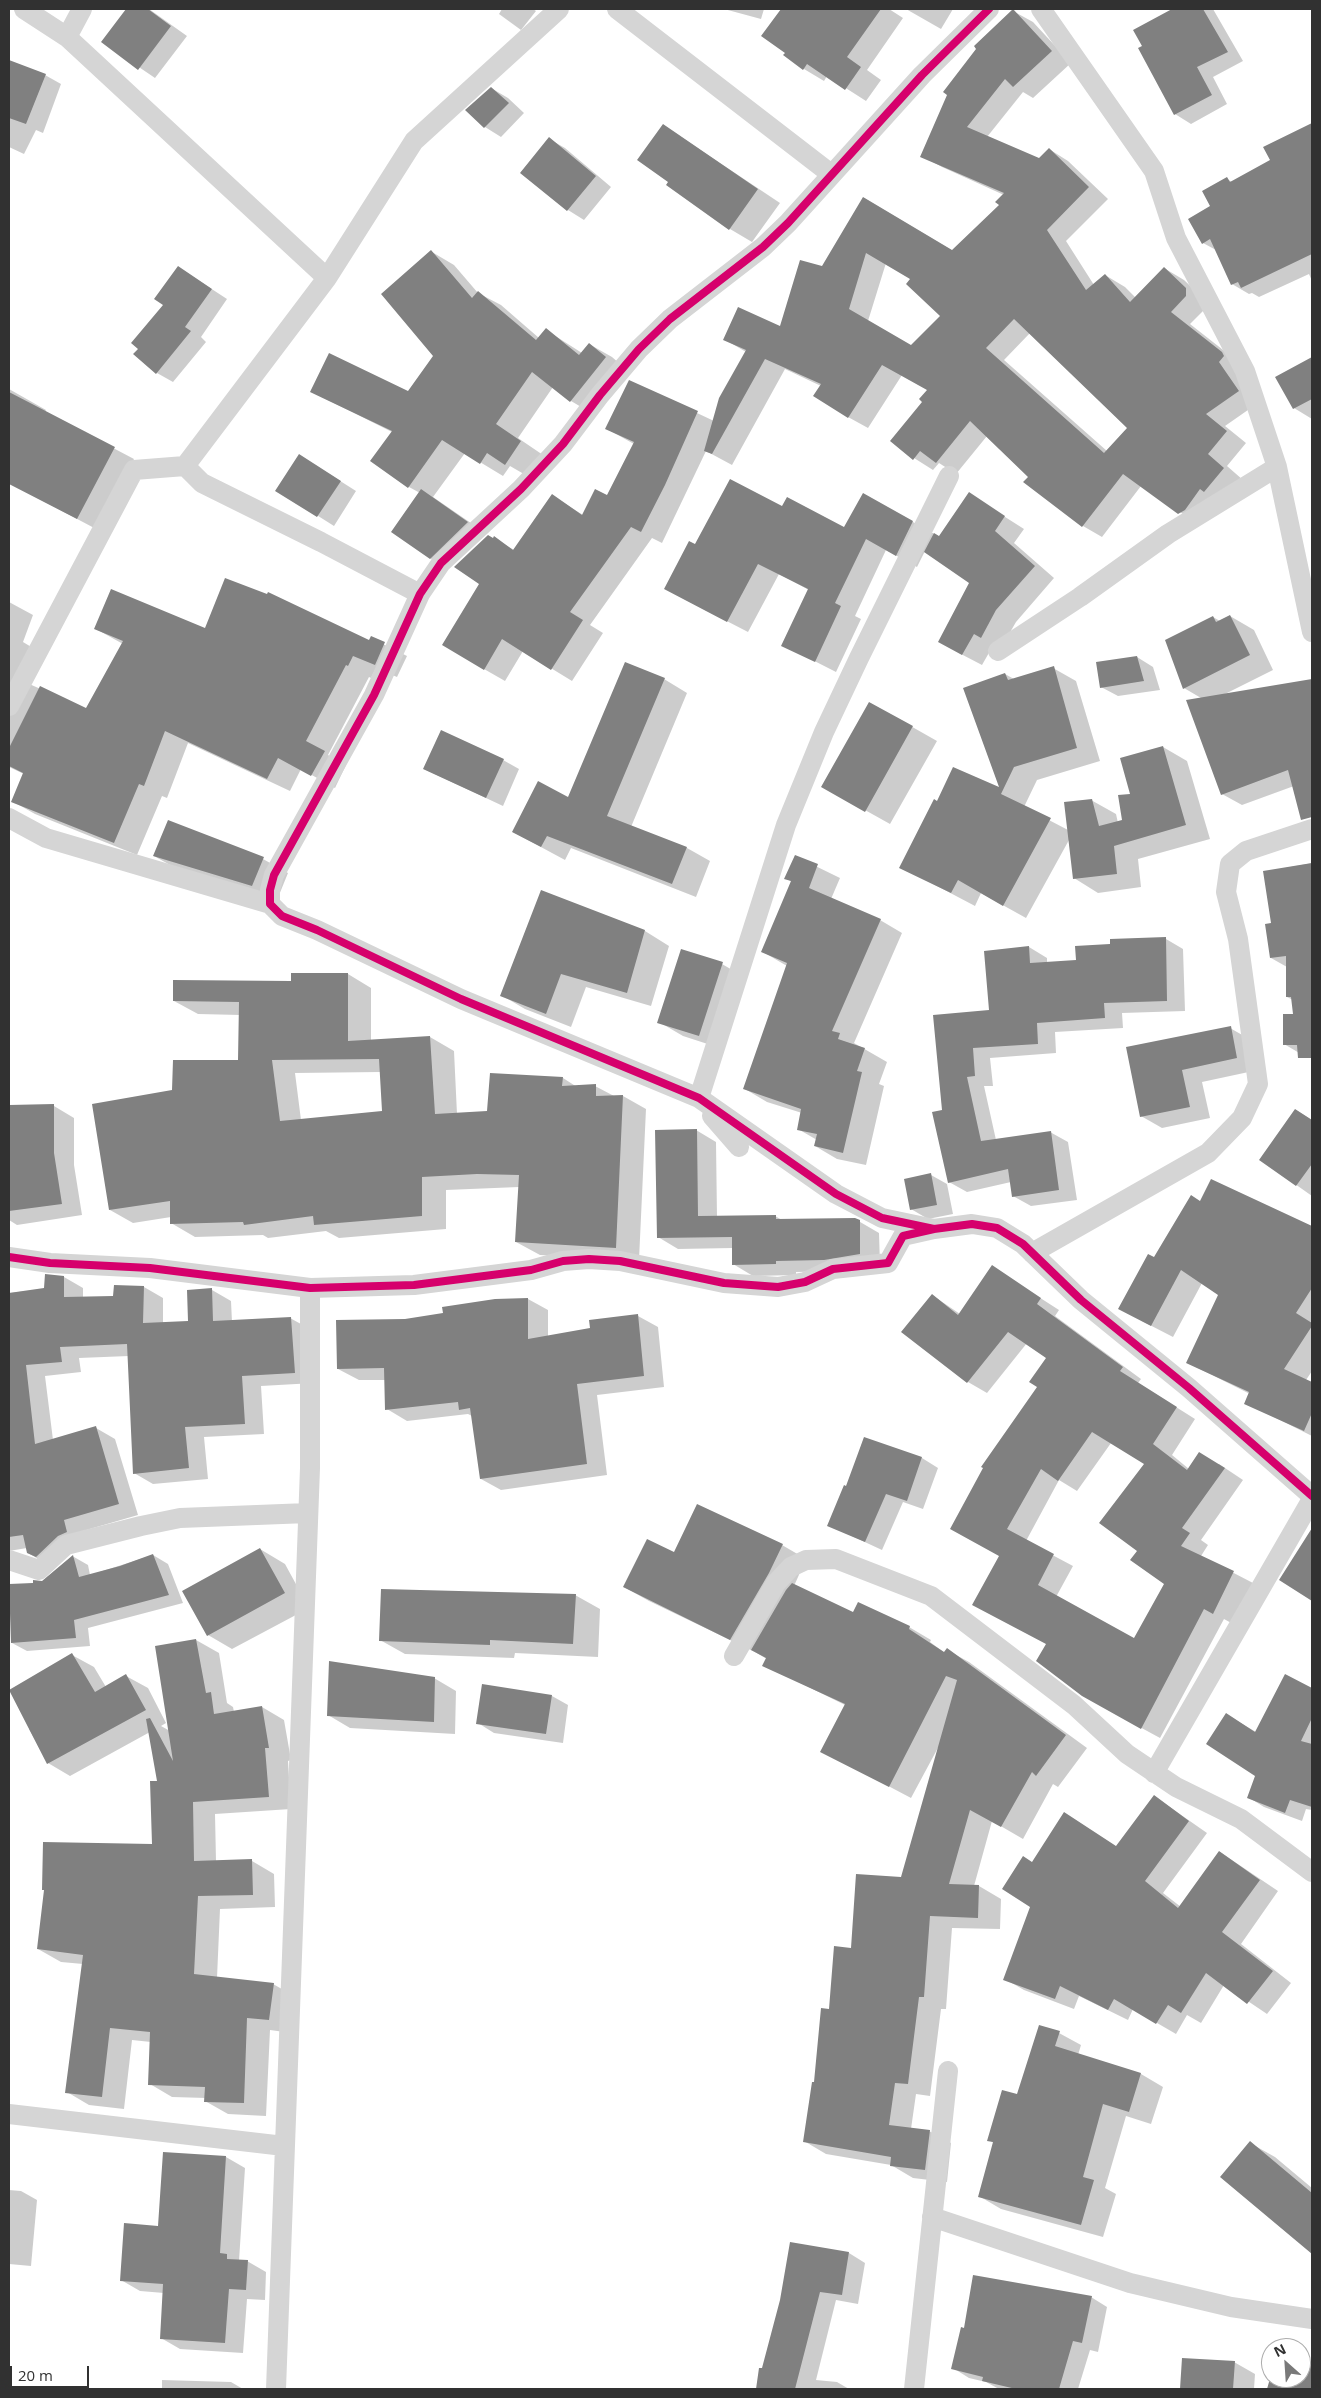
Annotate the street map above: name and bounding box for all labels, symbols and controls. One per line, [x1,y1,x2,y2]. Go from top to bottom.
north arrow [1261,2338,1311,2388]
text: N [1270,2339,1289,2361]
scale bar [12,2356,91,2388]
text: 20 m [18,2365,53,2385]

